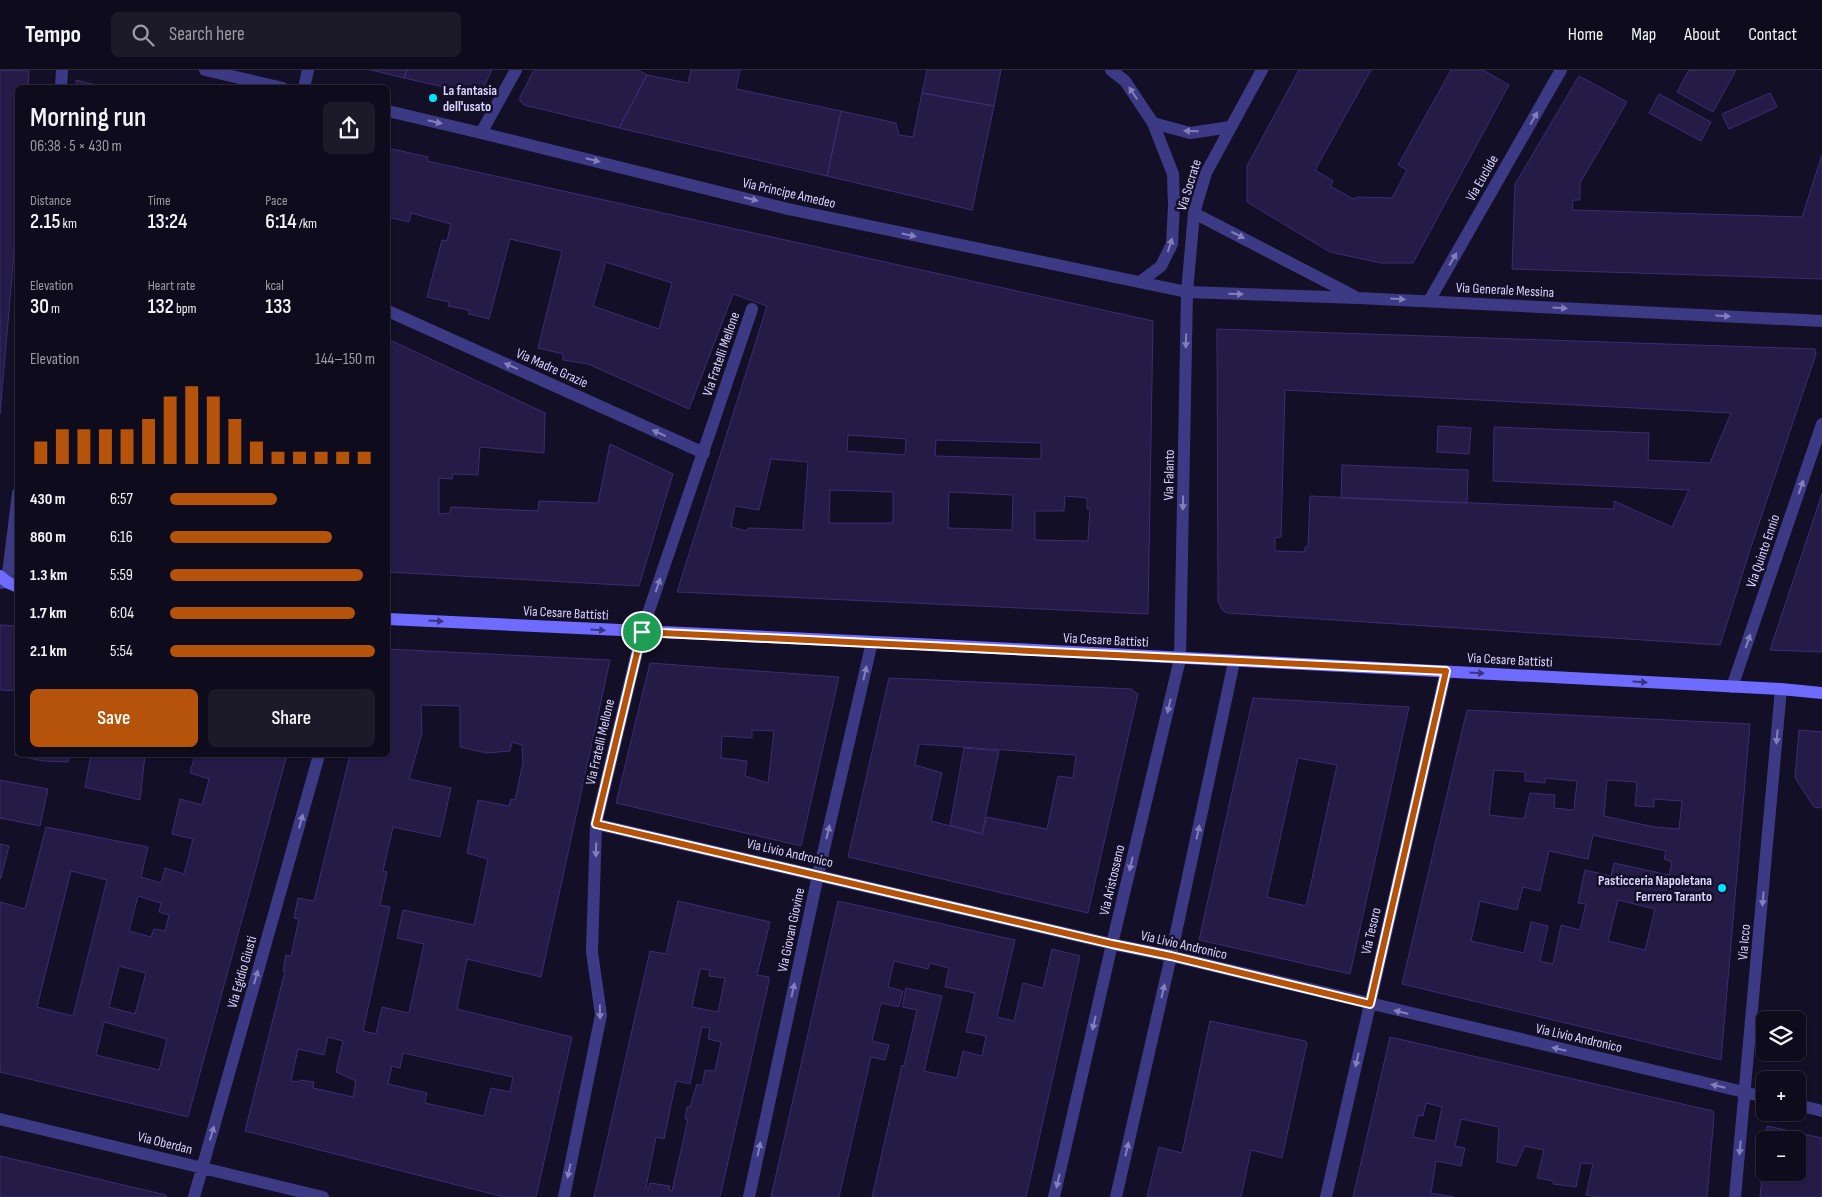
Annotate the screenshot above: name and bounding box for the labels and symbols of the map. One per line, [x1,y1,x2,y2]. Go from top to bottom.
place label: La fantasia dell'usato [443,82,497,115]
one-way arrow [1128,86,1138,100]
marker: La fantasia dell'usato [427,92,439,104]
one-way arrow [1529,111,1538,124]
one-way arrow [427,118,443,126]
one-way arrow [1183,127,1199,135]
street label: Via Euclide [1462,152,1502,204]
one-way arrow [585,156,600,164]
street label: Via Socrate [1173,157,1205,213]
street label: Via Principe Amedeo [741,174,837,212]
one-way arrow [743,195,758,203]
one-way arrow [902,231,918,239]
one-way arrow [1231,231,1245,239]
one-way arrow [1166,238,1174,253]
one-way arrow [1448,252,1457,265]
street label: Via Generale Messina [1455,279,1555,301]
one-way arrow [1228,290,1244,298]
one-way arrow [1390,296,1406,304]
one-way arrow [1553,304,1569,312]
street label: Via Fratelli Mellone [699,310,743,398]
one-way arrow [1715,313,1731,321]
one-way arrow [1182,333,1190,349]
street label: Via Madre Grazie [513,345,591,391]
one-way arrow [504,362,518,370]
one-way arrow [652,428,666,436]
street label: Via Falanto [1160,449,1178,501]
one-way arrow [1797,479,1805,494]
one-way arrow [1179,496,1187,512]
street label: Via Quinto Ennio [1743,512,1784,590]
one-way arrow [655,578,662,593]
street label: Via Cesare Battisti [523,602,609,624]
pin [621,611,663,653]
one-way arrow [428,618,444,626]
one-way arrow [591,626,607,634]
street label: Via Cesare Battisti [1063,629,1149,651]
one-way arrow [1745,633,1752,648]
street label: Via Cesare Battisti [1467,649,1553,671]
one-way arrow [861,666,869,681]
one-way arrow [1470,669,1486,677]
one-way arrow [1632,678,1648,686]
street label: Via Fratelli Mellone [582,697,618,787]
one-way arrow [1165,699,1173,714]
one-way arrow [1773,730,1781,746]
one-way arrow [297,813,305,828]
one-way arrow [824,824,832,839]
one-way arrow [1194,824,1202,840]
street label: Via Livio Andronico [745,835,835,871]
one-way arrow [591,842,599,858]
street label: Via Aristosseno [1096,843,1128,917]
one-way arrow [1127,857,1135,872]
place label: Pasticceria Napoletana Ferrero Taranto [1598,872,1712,905]
marker: Pasticceria Napoletana Ferrero Taranto [1716,882,1728,894]
street label: Via Giovan Giovine [774,886,808,974]
one-way arrow [1758,892,1766,908]
street label: Via Tesoro [1357,906,1385,956]
street label: Via Icco [1734,923,1754,961]
street label: Via Livio Andronico [1139,927,1229,963]
street label: Via Egidio Giusti [224,934,260,1010]
one-way arrow [253,969,261,984]
one-way arrow [790,982,798,998]
one-way arrow [1159,983,1167,999]
one-way arrow [596,1004,604,1020]
one-way arrow [1394,1008,1409,1016]
one-way arrow [1090,1015,1098,1030]
street label: Via Livio Andronico [1534,1020,1624,1056]
one-way arrow [1552,1045,1567,1053]
one-way arrow [1353,1053,1361,1068]
one-way arrow [1710,1082,1725,1090]
one-way arrow [209,1126,217,1141]
street label: Via Oberdan [136,1128,194,1158]
one-way arrow [756,1141,764,1157]
one-way arrow [1736,1141,1744,1157]
one-way arrow [1123,1142,1131,1157]
one-way arrow [565,1163,573,1179]
one-way arrow [1054,1173,1062,1188]

